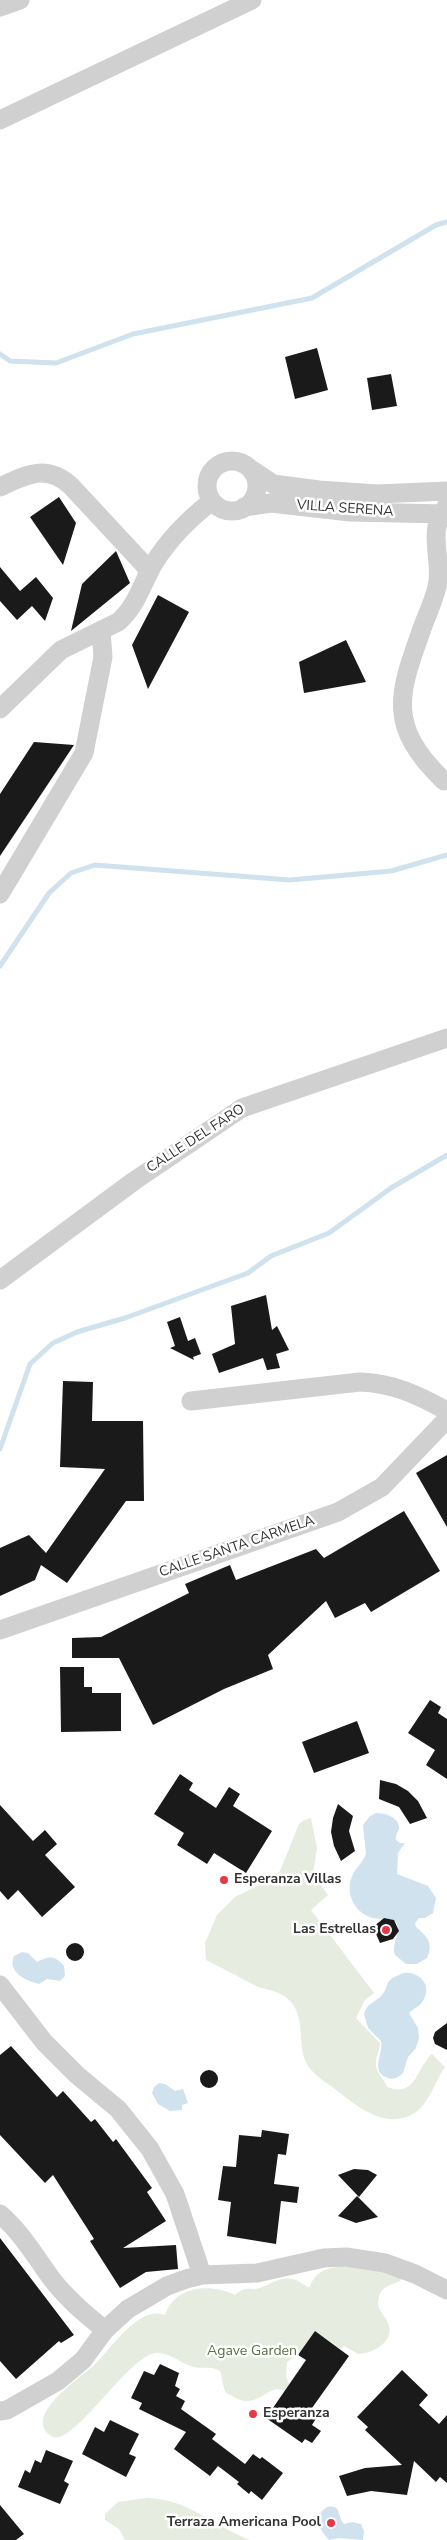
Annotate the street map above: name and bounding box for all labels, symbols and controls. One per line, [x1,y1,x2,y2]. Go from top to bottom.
street label: VILLA SERENA [296,497,394,521]
street label: CALLE DEL FARO [144,1101,248,1177]
street label: CALLE SANTA CARMELA [157,1513,317,1581]
place label: Esperanza Villas [234,1872,341,1888]
marker: Esperanza Villas [218,1874,230,1886]
place label: Las Estrellas [293,1922,376,1938]
marker: Las Estrellas [380,1924,392,1936]
park label: Agave Garden [207,2344,297,2360]
place label: Esperanza [263,2406,330,2422]
marker: Esperanza [247,2408,259,2420]
place label: Terraza Americana Pool [167,2515,321,2531]
marker: Terraza Americana Pool [325,2517,337,2529]

